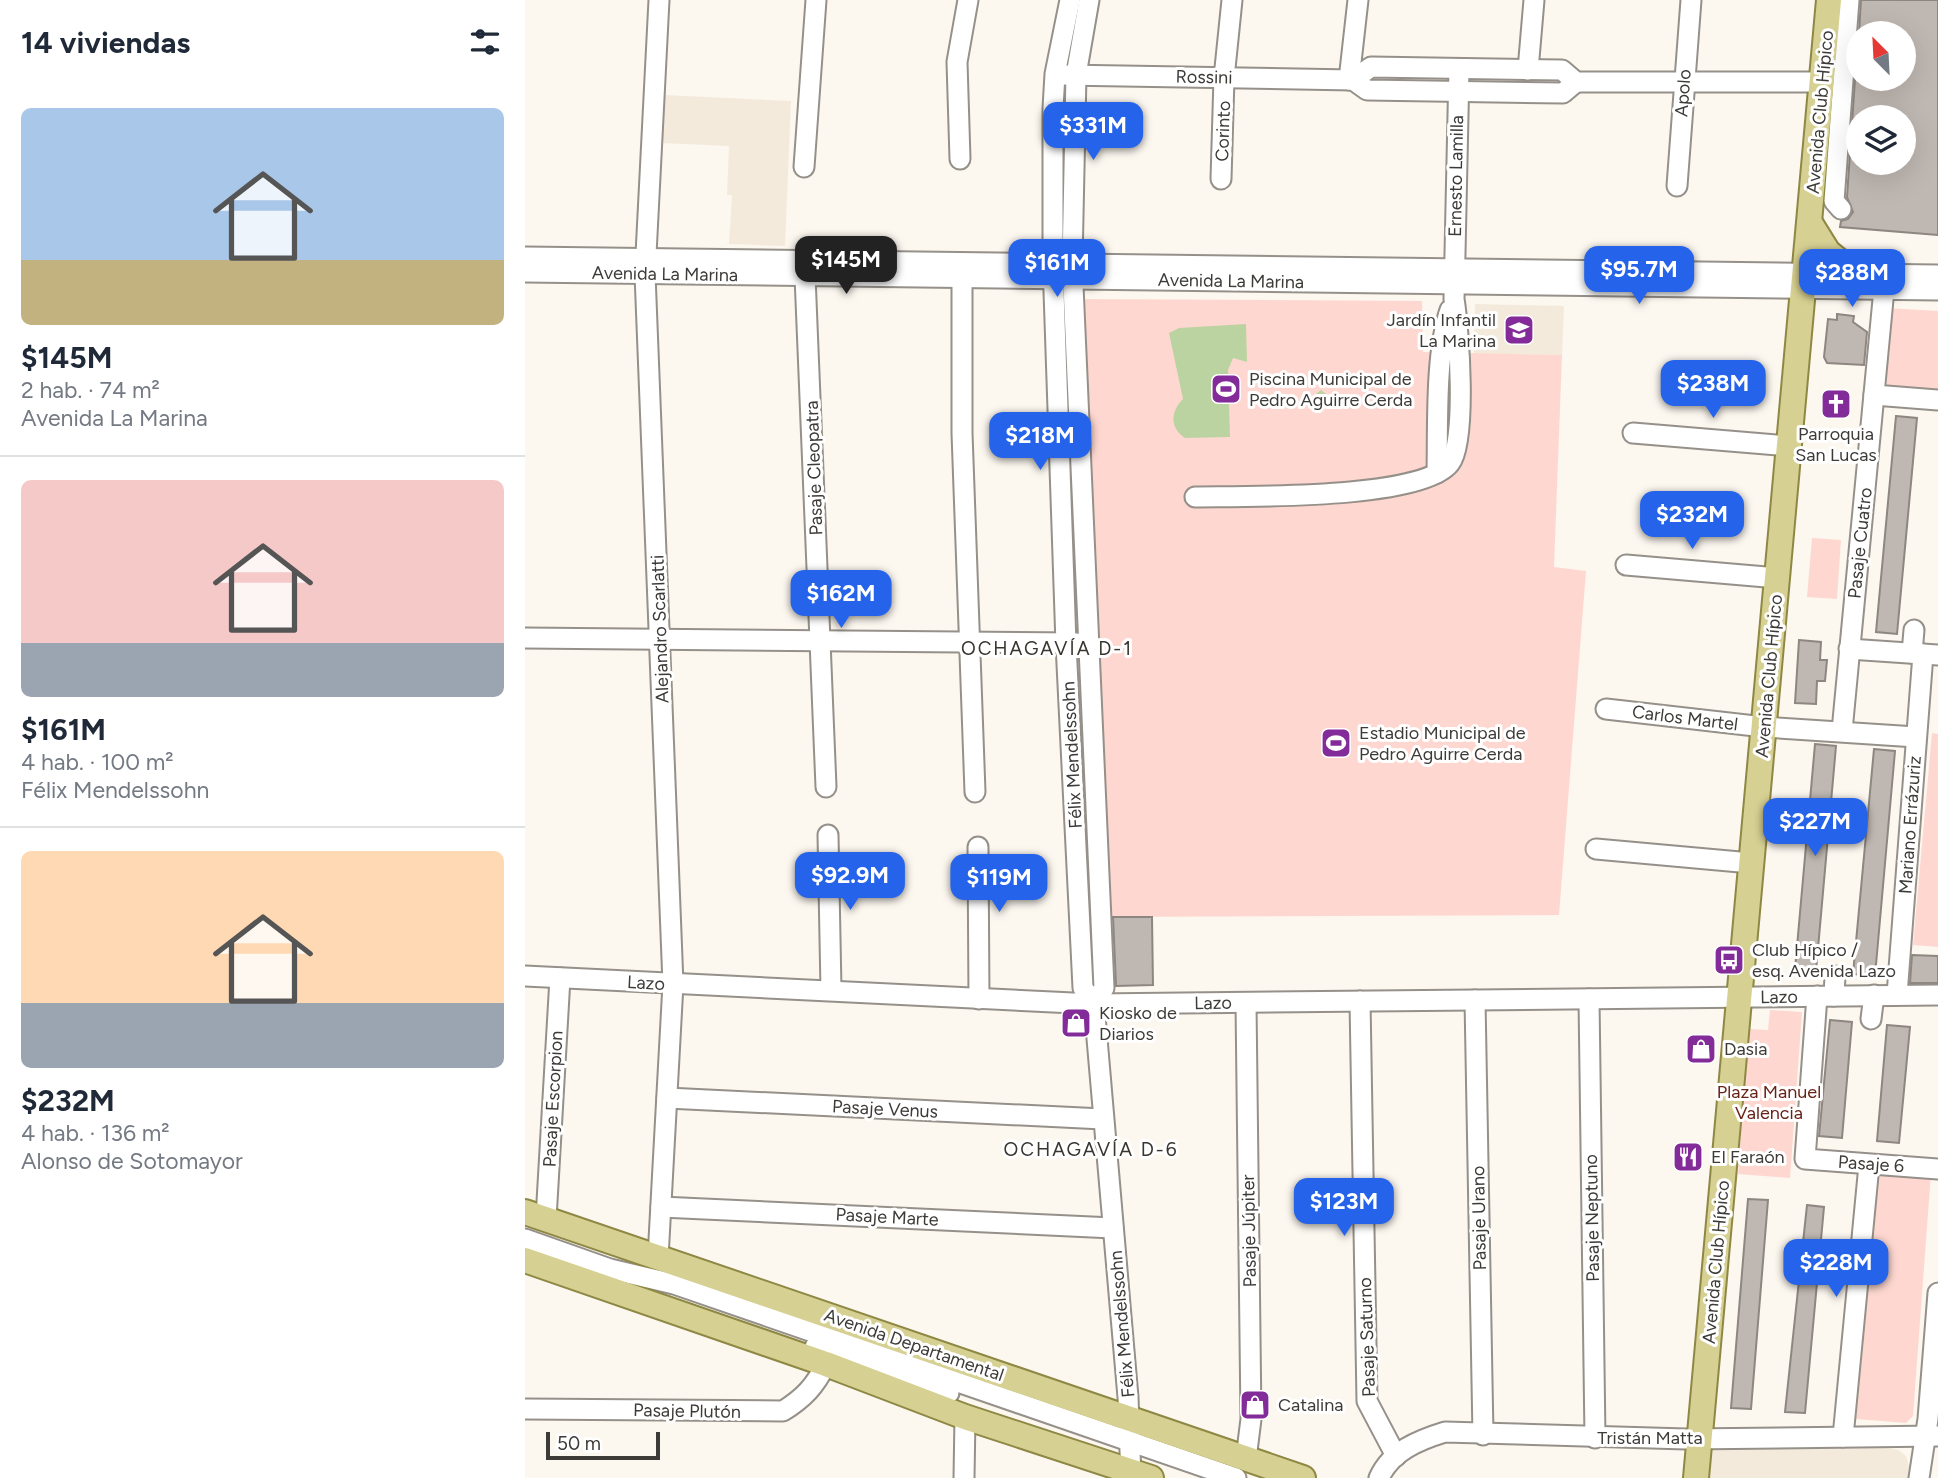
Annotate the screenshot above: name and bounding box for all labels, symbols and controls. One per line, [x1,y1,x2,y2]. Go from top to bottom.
north arrow [1846,21,1916,91]
map controls [1846,21,1916,175]
icon: filters [466,23,504,61]
text: 14 viviendas [21,24,190,61]
street label: Avenida Club Hípico [1802,29,1838,195]
street label: Rossini [1175,66,1233,88]
street label: Apolo [1670,68,1696,118]
street label: Corinto [1211,100,1235,162]
pin: $331M [1044,102,1142,162]
button: layers [1846,105,1916,175]
text: $331M [1059,111,1127,139]
street label: Ernesto Lamilla [1444,115,1468,237]
icon: home [200,153,326,279]
pin: $145M [797,236,895,296]
pin: $161M [1008,240,1106,299]
text: $145M [811,245,881,273]
pin: $95.7M [1582,246,1696,306]
text: $161M [1024,248,1090,276]
pin: $288M [1803,250,1901,309]
text: $95.7M [1600,255,1678,283]
text: $288M [1815,258,1889,286]
street label: Avenida La Marina [592,262,738,286]
street label: Avenida La Marina [1158,269,1304,293]
place label: Jardín Infantil La Marina [1387,309,1496,352]
school or university icon: Jardín Infantil La Marina [1502,313,1536,347]
text: $145M [21,339,112,376]
pin: $238M [1664,360,1762,420]
place label: Piscina Municipal de Pedro Aguirre Cerda [1249,368,1413,411]
text: $238M [1677,369,1749,397]
sports icon: Piscina Municipal de Pedro Aguirre Cerda [1209,372,1243,406]
text: 2 hab. · 74 m² [21,376,160,404]
church icon: Parroquia San Lucas [1819,387,1853,421]
street label: Pasaje Cleopatra [801,400,827,536]
text: Avenida La Marina [21,404,208,432]
pin: $218M [991,412,1089,472]
text: $218M [1005,421,1075,449]
place label: Parroquia San Lucas [1795,423,1877,466]
street label: Pasaje Cuatro [1843,486,1877,600]
pin: $232M [1643,491,1741,551]
text: $232M [1656,500,1728,528]
icon: home [200,525,326,651]
street label: Alejandro Scarlatti [646,554,674,704]
pin: $162M [792,570,890,630]
text: $162M [807,579,875,607]
street label: Avenida Club Hípico [1751,593,1787,759]
district label: OCHAGAVÍA D-1 [961,637,1133,660]
street label: Félix Mendelssohn [1057,681,1087,829]
street label: Carlos Martel [1631,701,1739,735]
text: $161M [21,711,106,748]
place label: Estadio Municipal de Pedro Aguirre Cerda [1359,722,1526,765]
sports icon: Estadio Municipal de Pedro Aguirre Cerda [1319,726,1353,760]
text: 4 hab. · 100 m² [21,748,174,776]
street label: Mariano Errázuriz [1894,755,1926,895]
text: Félix Mendelssohn [21,776,209,804]
pin: $227M [1766,798,1864,858]
text: $227M [1779,807,1851,835]
pin: $92.9M [793,852,907,912]
pin: $119M [950,855,1048,914]
text: $92.9M [811,861,889,889]
text: $119M [966,863,1032,891]
icon: home [200,896,326,1022]
place label: Club Hípico / esq. Avenida Lazo [1752,939,1896,982]
bus stop icon: Club Hípico / esq. Avenida Lazo [1712,943,1746,977]
street label: Lazo [627,971,665,995]
street label: Lazo [1760,986,1798,1008]
street label: Lazo [1194,992,1232,1014]
place label: Kiosko de Diarios [1099,1002,1177,1045]
shop icon: Kiosko de Diarios [1059,1006,1093,1040]
street label: Pasaje Escorpion [538,1030,568,1168]
shop icon: Dasia [1684,1032,1718,1066]
place label: Dasia [1724,1038,1767,1060]
park label: Plaza Manuel Valencia [1717,1081,1821,1124]
text: $232M [21,1082,115,1119]
street label: Pasaje Venus [831,1095,939,1123]
text: 4 hab. · 136 m² [21,1119,170,1147]
district label: OCHAGAVÍA D-6 [1003,1138,1179,1161]
restaurant icon: El Faraón [1671,1140,1705,1174]
place label: El Faraón [1711,1146,1785,1168]
text: Alonso de Sotomayor [21,1147,243,1175]
street label: Pasaje 6 [1837,1151,1905,1177]
street label: Pasaje Neptuno [1580,1154,1604,1282]
street label: Pasaje Urano [1467,1166,1491,1270]
street label: Pasaje Júpiter [1237,1174,1261,1288]
pin: $123M [1295,1178,1393,1238]
street label: Avenida Club Hípico [1698,1179,1734,1345]
text: $123M [1310,1187,1378,1215]
street label: Pasaje Marte [835,1203,939,1231]
pin: $228M [1787,1240,1885,1299]
text: $228M [1799,1248,1873,1276]
street label: Félix Mendelssohn [1105,1250,1139,1398]
street label: Pasaje Saturno [1354,1277,1380,1397]
street label: Avenida Departamental [821,1304,1007,1386]
shop icon: Catalina [1238,1388,1272,1422]
place label: Catalina [1278,1394,1343,1416]
street label: Pasaje Plutón [633,1399,741,1423]
street label: Tristán Matta [1597,1427,1703,1449]
scale bar [546,1429,660,1461]
text: 50 m [557,1432,601,1455]

